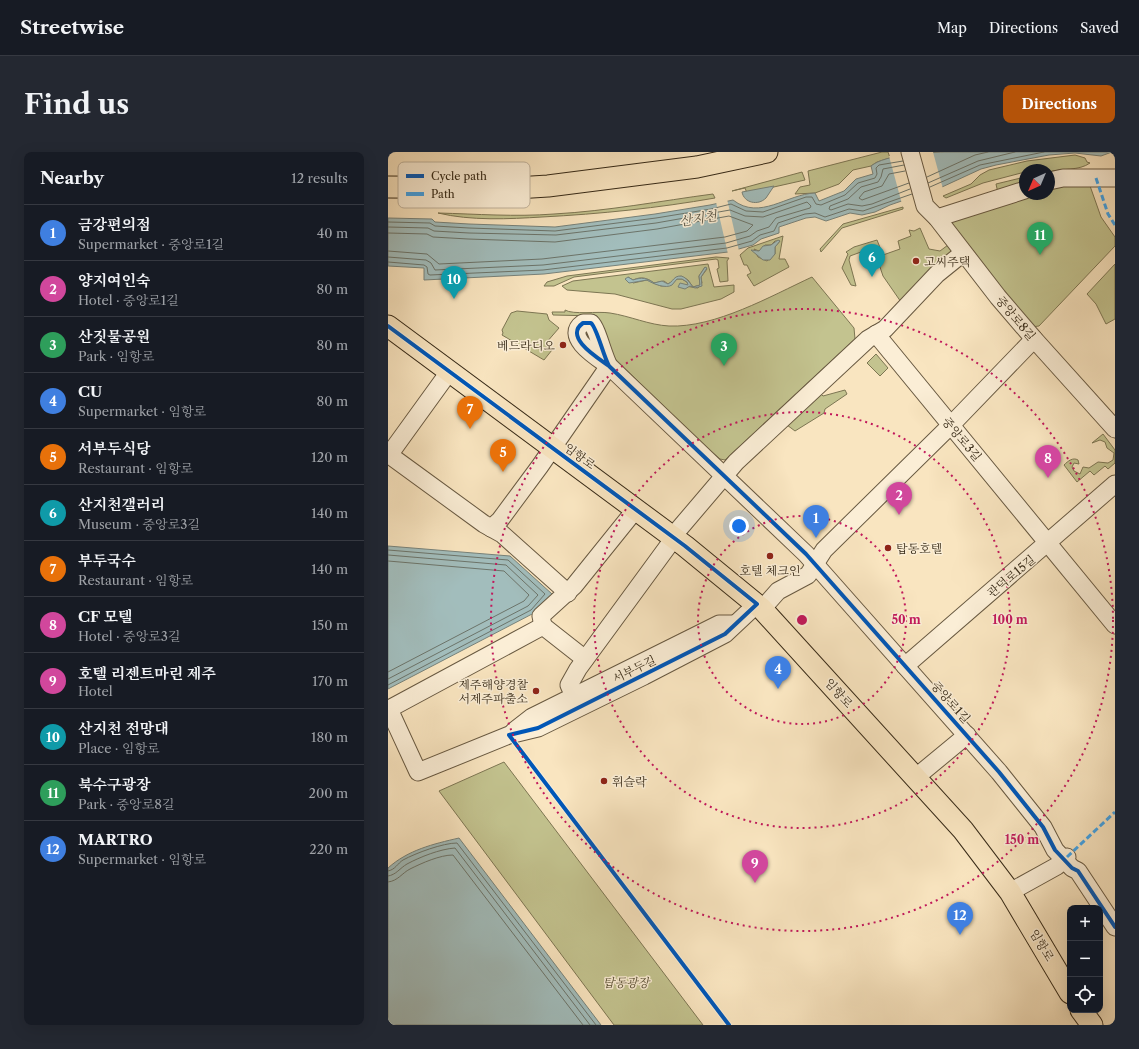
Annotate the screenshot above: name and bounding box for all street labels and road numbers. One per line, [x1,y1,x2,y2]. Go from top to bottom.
street label: 중앙로8길 [993,293,1039,343]
street label: 중앙로3길 [939,414,985,464]
street label: 임항로 [562,440,599,473]
street label: 관덕로15길 [984,552,1038,600]
street label: 서부두길 [610,652,658,686]
street label: 임항로 [822,675,856,711]
street label: 중앙로1길 [928,678,974,726]
street label: 임항로 [1027,926,1058,964]

